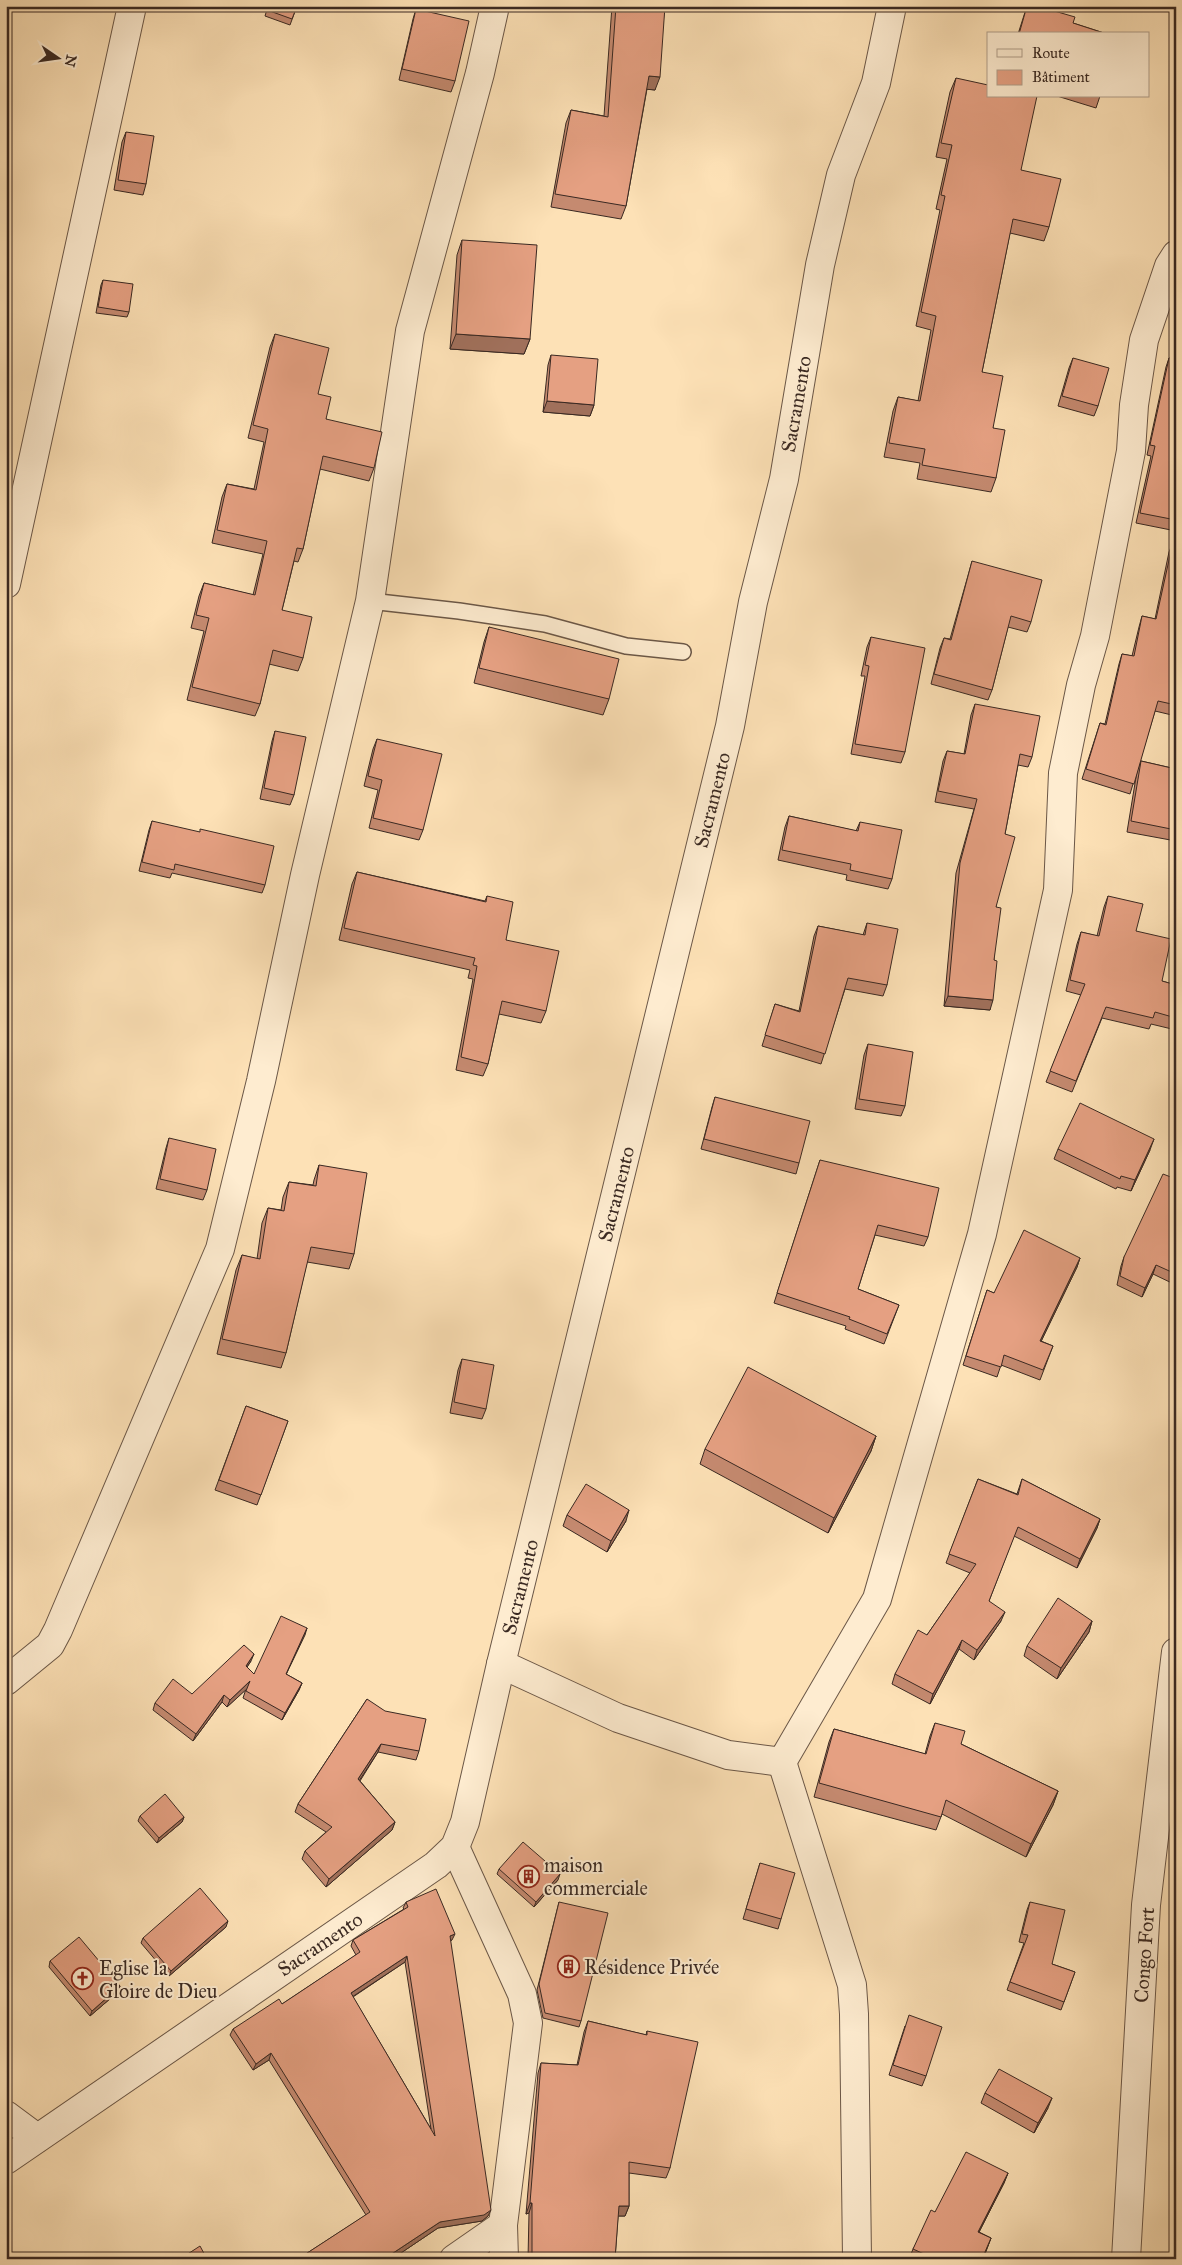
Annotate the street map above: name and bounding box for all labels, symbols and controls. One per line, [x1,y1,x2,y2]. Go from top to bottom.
north arrow [32,32,82,82]
legend [987,32,1150,98]
text: Route [1032,44,1070,62]
text: N [61,53,80,69]
text: Bâtiment [1032,68,1091,86]
street label: Sacramento [776,354,816,454]
street label: Sacramento [689,750,735,850]
street label: Sacramento [593,1144,639,1244]
street label: Sacramento [497,1537,543,1637]
place label: maison commerciale [544,1853,648,1900]
building icon: maison commerciale [516,1865,540,1889]
street label: Congo Fort [1129,1906,1160,2004]
street label: Sacramento [273,1907,367,1981]
building icon: Résidence Privée [556,1955,580,1979]
place label: Résidence Privée [584,1955,719,1979]
place label: Eglise la Gloire de Dieu [99,1956,218,2003]
church icon: Eglise la Gloire de Dieu [71,1967,95,1991]

